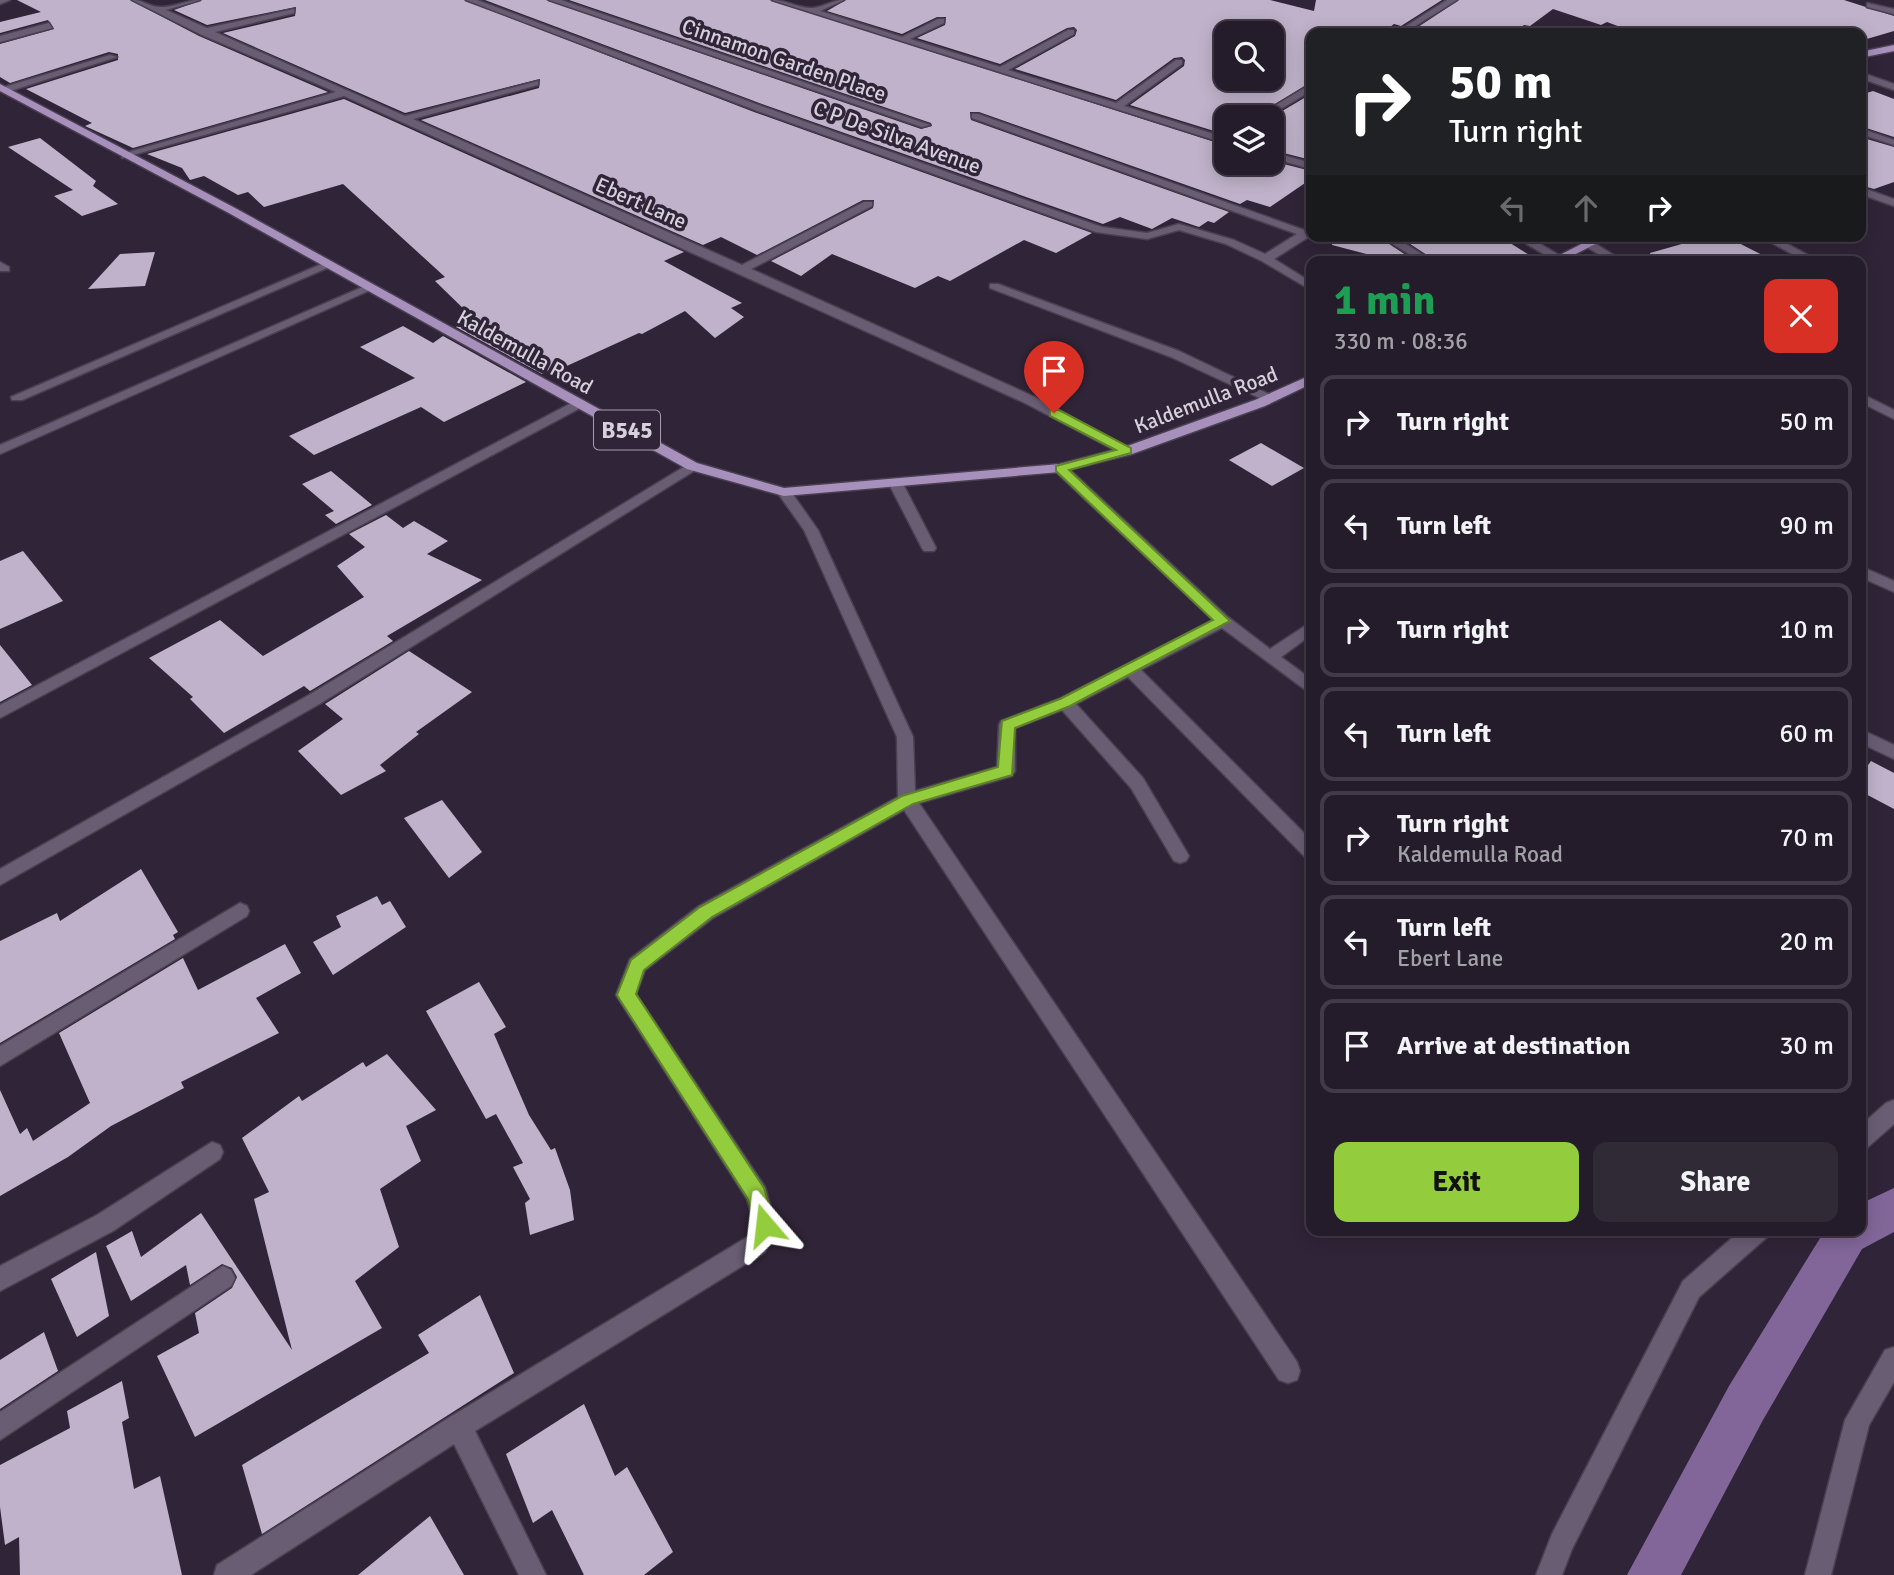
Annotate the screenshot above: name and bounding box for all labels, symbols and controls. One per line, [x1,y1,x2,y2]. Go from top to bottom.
street label: Cinnamon Garden Place [679,13,889,107]
map controls [1214,21,1284,175]
button: search [1214,21,1284,91]
text: 50 m [1449,52,1552,112]
icon: right [1334,56,1425,147]
street label: C P De Silva Avenue [810,95,984,179]
button: layers [1214,105,1284,175]
text: Turn right [1449,112,1582,151]
street label: Ebert Lane [591,171,691,235]
icon: left [1494,189,1532,227]
icon: ahead [1567,189,1605,227]
icon: right [1640,189,1678,227]
text: 1 min [1334,275,1435,326]
button: close [1764,279,1838,353]
street label: Kaldemulla Road [452,304,598,400]
text: 330 m · 08:36 [1334,327,1468,356]
pin [1024,341,1084,413]
icon: arrive [1035,352,1073,390]
street label: Kaldemulla Road [1131,361,1281,439]
icon: right [1338,403,1376,441]
text: Turn right [1397,406,1509,438]
text: 50 m [1779,406,1834,438]
road number: B545 [594,410,660,450]
icon: left [1338,507,1376,545]
text: Turn left [1397,510,1491,542]
text: 90 m [1779,510,1834,542]
icon: right [1338,611,1376,649]
text: Turn right [1397,614,1509,646]
text: 10 m [1779,614,1834,646]
icon: left [1338,715,1376,753]
text: Turn left [1397,718,1491,750]
text: 60 m [1779,718,1834,750]
text: Turn right [1397,808,1509,840]
icon: right [1338,819,1376,857]
text: 70 m [1779,822,1834,854]
text: Kaldemulla Road [1397,840,1563,869]
text: Turn left [1397,912,1491,944]
icon: left [1338,923,1376,961]
text: 20 m [1779,926,1834,958]
text: Ebert Lane [1397,944,1503,973]
icon: arrive [1338,1027,1376,1065]
text: Arrive at destination [1397,1030,1630,1062]
text: 30 m [1779,1030,1834,1062]
button: Exit [1334,1142,1579,1222]
button: Share [1593,1142,1838,1222]
position arrow [728,1188,802,1262]

